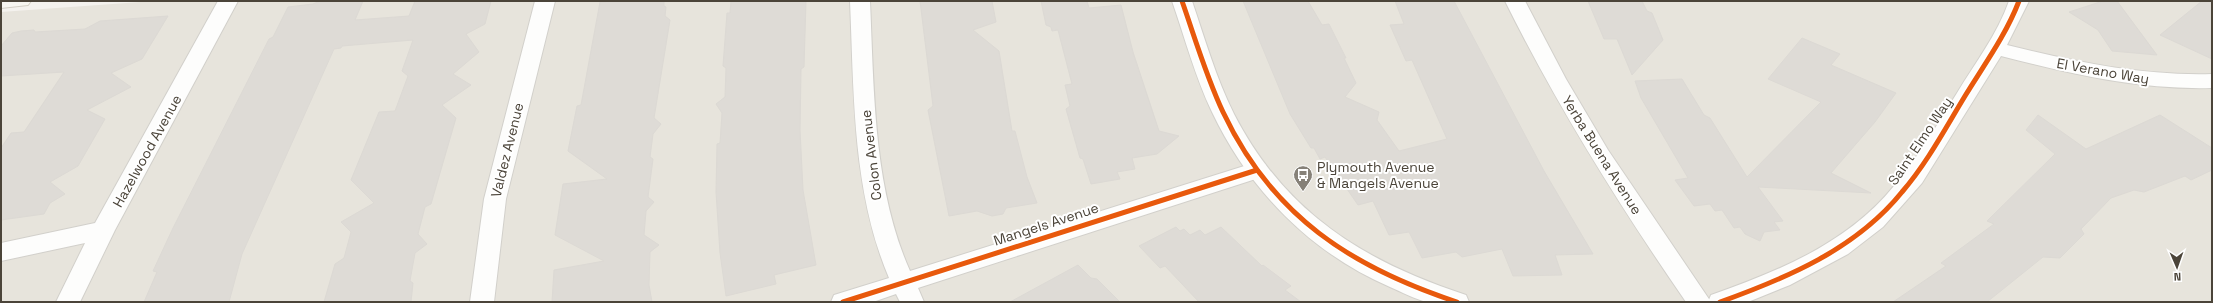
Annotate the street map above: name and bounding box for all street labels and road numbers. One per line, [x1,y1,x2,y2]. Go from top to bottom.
street label: El Verano Way [2055,54,2151,88]
street label: Hazelwood Avenue [109,91,185,211]
street label: Yerba Buena Avenue [1558,92,1646,218]
street label: Saint Elmo Way [1884,93,1956,189]
street label: Valdez Avenue [487,101,527,199]
street label: Colon Avenue [857,109,885,201]
street label: Mangels Avenue [991,198,1101,250]

